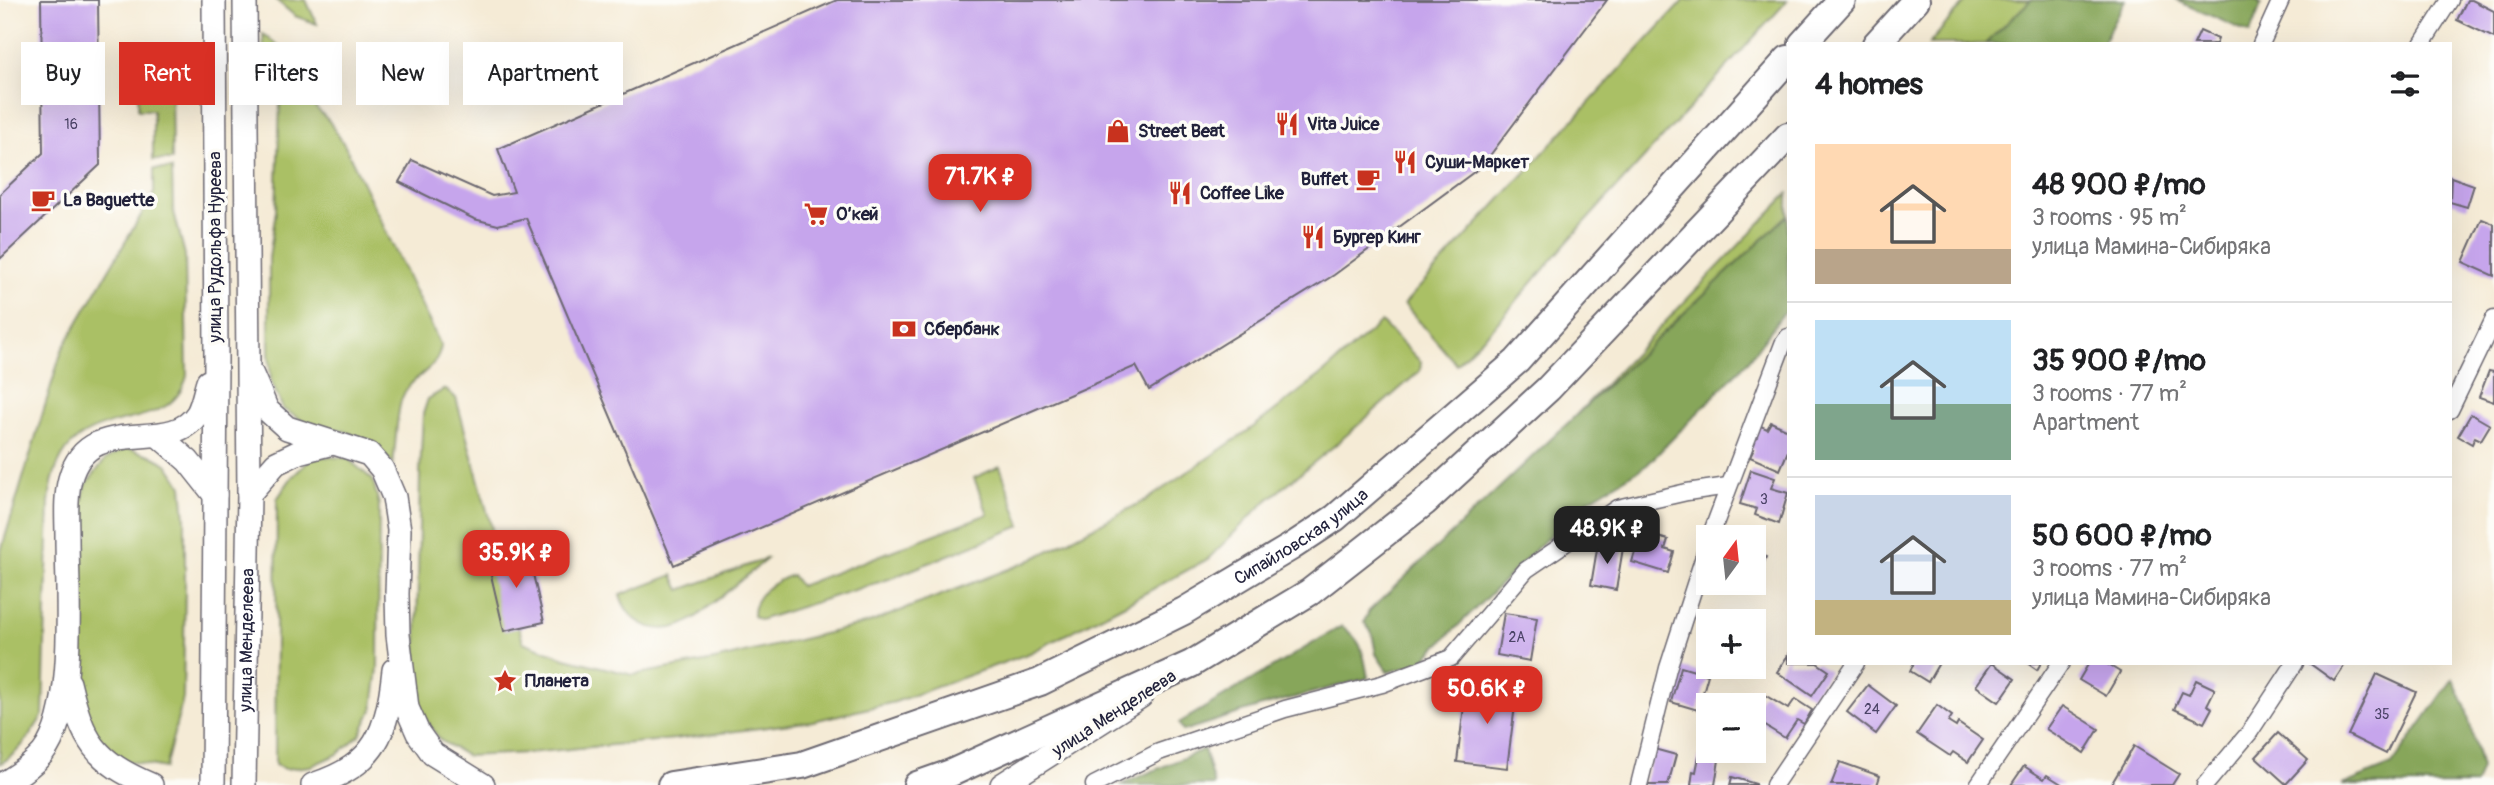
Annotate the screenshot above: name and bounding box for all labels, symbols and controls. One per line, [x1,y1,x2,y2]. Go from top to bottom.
chip: Buy [21,42,105,105]
chip: Rent [119,42,215,105]
chip: Filters [229,42,342,105]
chip: New [356,42,449,105]
chip: Apartment [463,42,623,105]
icon: filters [2386,65,2424,103]
text: 4 homes [1815,66,1923,103]
restaurant icon: Vita Juice [1273,110,1301,138]
place label: Vita Juice [1307,113,1381,136]
house number: 16 [64,116,78,133]
shop icon: Street Beat [1104,117,1132,145]
place label: Street Beat [1138,120,1226,143]
restaurant icon: Суши-Маркет [1391,148,1419,176]
street label: улица Рудольфа Нуреева [204,151,227,344]
place label: Суши-Маркет [1425,151,1530,174]
pin: 71.7K ₽ [915,154,1045,214]
text: 71.7K ₽ [944,162,1016,191]
cafe icon: Buffet [1354,165,1382,193]
text: 48 900 ₽/mo [2032,166,2206,203]
place label: Buffet [1301,168,1349,191]
icon: home [1871,172,1955,256]
restaurant icon: Coffee Like [1166,179,1194,207]
place label: Coffee Like [1200,182,1285,205]
cafe icon: La Baguette [29,186,57,214]
place label: La Baguette [63,189,155,212]
supermarket icon: О’кей [802,200,830,228]
place label: О’кей [836,203,879,226]
text: 3 rooms · 95 m² [2032,203,2187,232]
restaurant icon: Бургер Кинг [1299,223,1327,251]
place label: Бургер Кинг [1333,226,1422,249]
text: улица Мамина-Сибиряка [2032,232,2271,261]
bank icon: Сбербанк [890,315,918,343]
place label: Сбербанк [924,318,1000,341]
text: 35 900 ₽/mo [2032,342,2206,379]
icon: home [1871,348,1955,432]
text: 3 rooms · 77 m² [2032,379,2187,408]
text: Apartment [2032,408,2139,437]
street label: Сипайловская улица [1230,483,1373,590]
house number: 3 [1760,491,1768,508]
pin: 48.9K ₽ [1542,506,1672,566]
text: 48.9K ₽ [1570,514,1644,543]
text: 50 600 ₽/mo [2032,517,2212,554]
icon: home [1871,523,1955,607]
north arrow [1696,525,1766,595]
map controls [1696,525,1766,763]
pin: 35.9K ₽ [451,530,581,590]
text: 35.9K ₽ [479,538,553,567]
text: 3 rooms · 77 m² [2032,554,2187,583]
street label: улица Менделеева [234,568,260,713]
text: улица Мамина-Сибиряка [2032,583,2271,612]
button: + [1696,609,1766,679]
house number: 2А [1509,629,1525,646]
street label: улица Менделеева [1047,665,1181,763]
pin: 50.6K ₽ [1422,666,1552,726]
place icon: Планета [491,667,519,695]
place label: Планета [525,670,590,693]
text: 50.6K ₽ [1447,674,1527,703]
button: − [1696,693,1766,763]
house number: 24 [1864,701,1880,718]
house number: 35 [2374,706,2390,723]

